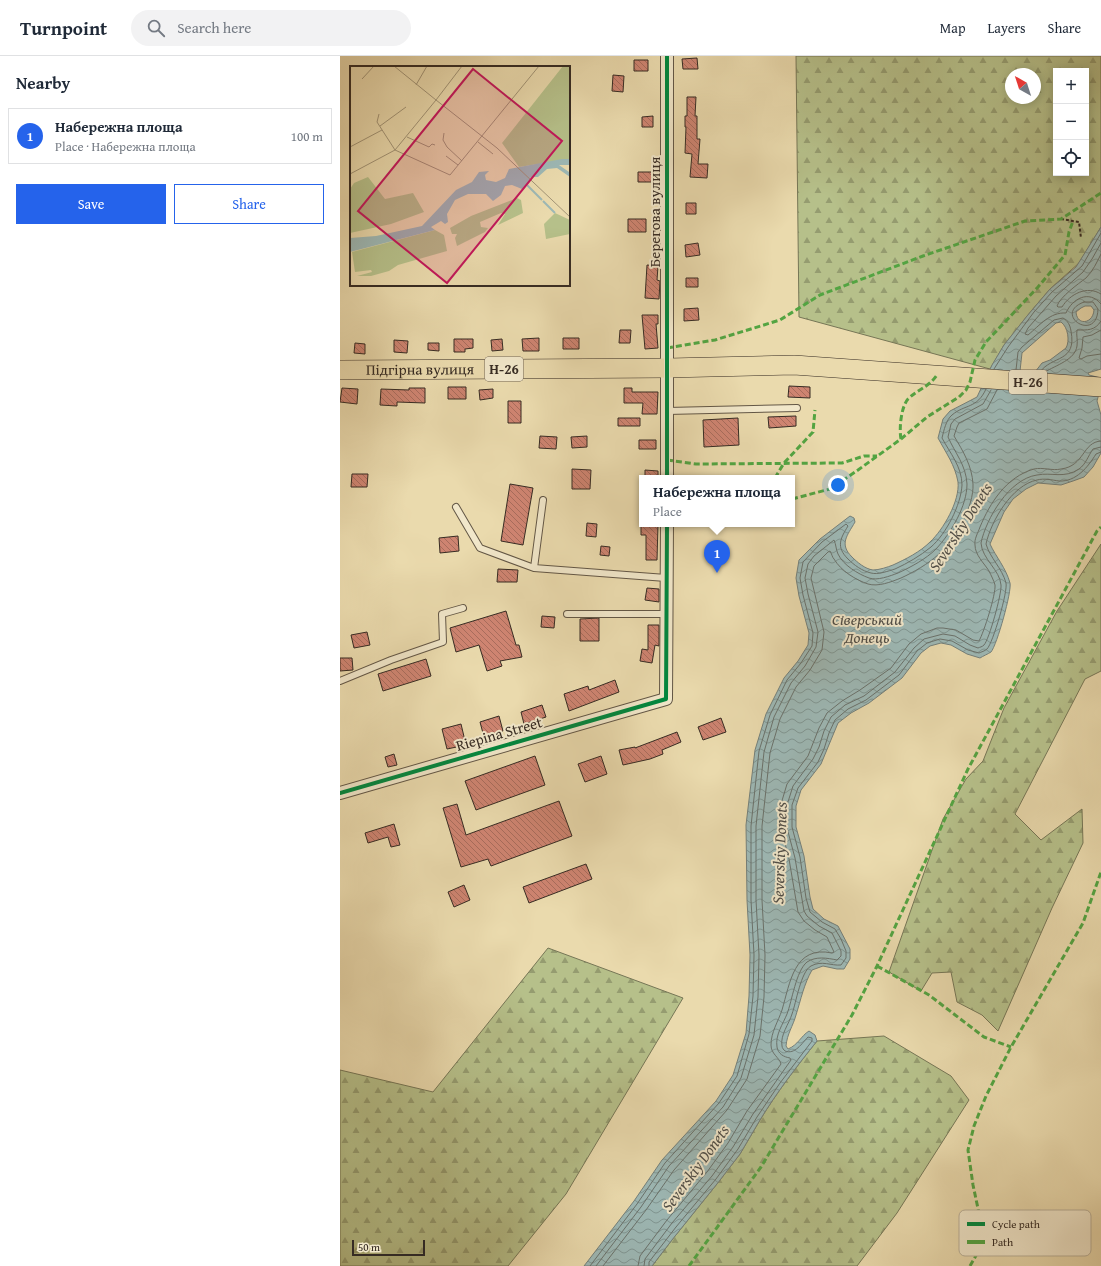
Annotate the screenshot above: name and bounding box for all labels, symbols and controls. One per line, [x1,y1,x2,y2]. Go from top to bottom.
search box [131,10,411,46]
text: Turnpoint [20,14,107,42]
icon: search [145,17,167,39]
text: Search here [177,17,251,38]
text: Map [940,18,966,38]
text: Layers [988,18,1026,38]
text: Share [1048,18,1081,38]
inset map [350,66,570,286]
north arrow [1005,68,1041,104]
map controls [1053,68,1089,176]
button: + [1053,68,1089,104]
text: Nearby [16,70,70,95]
button: − [1053,104,1089,140]
text: Набережна площа [55,116,183,137]
text: 1 [27,127,33,146]
text: 100 m [291,127,323,146]
text: Place · Набережна площа [55,137,196,156]
button: locate [1053,140,1089,176]
street label: Берегова вулиця [644,156,665,267]
button: Save [16,184,166,224]
button: Share [174,184,324,224]
road number: Н-26 [485,357,523,381]
street label: Підгірна вулиця [366,358,475,380]
road number: Н-26 [1009,370,1047,394]
popup [639,475,795,527]
your location [828,475,848,495]
water label: Severskiy Donets [922,477,998,576]
text: Набережна площа [653,481,781,502]
text: Place [653,502,682,521]
pin: 1 [704,540,730,573]
water label: Сіверський Донець [832,607,902,649]
street label: Riepina Street [453,711,545,756]
water label: Severskiy Donets [765,801,793,904]
water label: Severskiy Donets [655,1119,735,1216]
legend [959,1210,1091,1256]
text: Cycle path [992,1216,1041,1232]
text: Path [992,1234,1014,1250]
scale bar [352,1238,425,1257]
text: 50 m [358,1239,380,1255]

